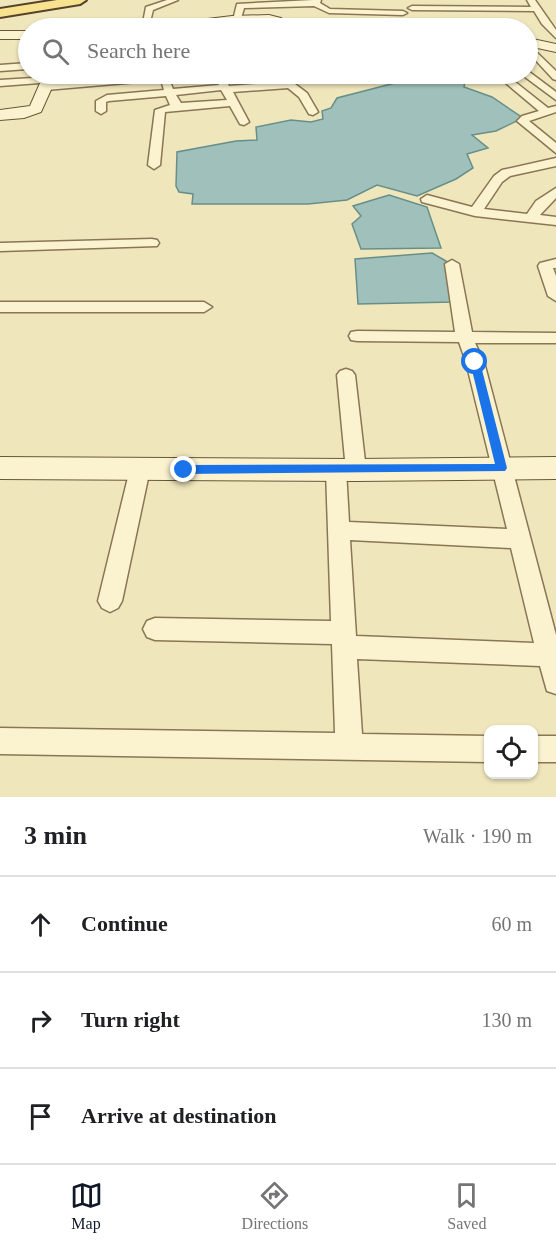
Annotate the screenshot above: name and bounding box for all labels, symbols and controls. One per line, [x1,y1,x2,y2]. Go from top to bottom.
search box [18,18,538,84]
icon: search [39,35,72,68]
text: Search here [87,38,190,63]
route start [461,348,487,374]
route end [170,456,196,482]
map controls [484,725,538,779]
button: locate [484,725,538,779]
text: 3 min [24,821,87,850]
text: Walk · 190 m [423,825,532,847]
icon: ahead [24,908,57,941]
text: Continue [81,911,168,936]
text: 60 m [491,913,532,935]
icon: right [24,1004,57,1037]
text: Turn right [81,1007,180,1032]
text: 130 m [481,1009,532,1031]
icon: arrive [24,1100,57,1133]
text: Arrive at destination [81,1103,277,1128]
tab: Map [70,1179,103,1233]
tab: Directions [242,1179,308,1233]
tab: Saved [447,1179,486,1233]

